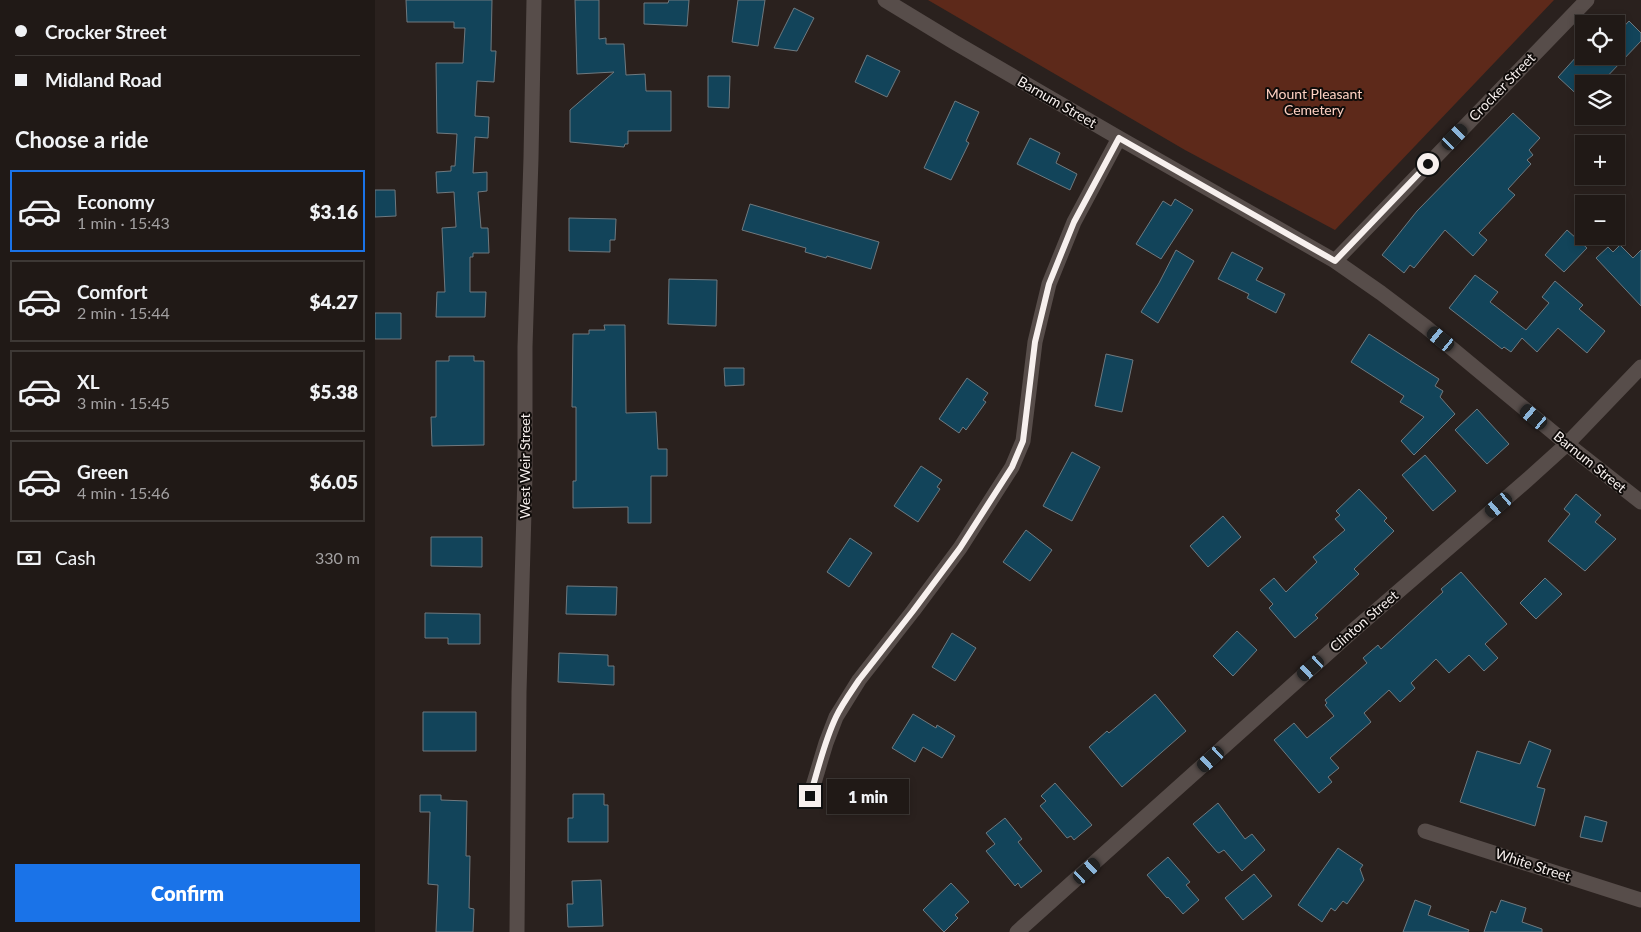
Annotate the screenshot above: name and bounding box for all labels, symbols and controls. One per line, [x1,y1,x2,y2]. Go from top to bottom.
map controls [1575,15,1625,245]
button: locate [1575,15,1625,65]
text: Crocker Street [45,20,167,43]
street label: Crocker Street [1465,49,1538,124]
text: Midland Road [45,68,162,91]
street label: Barnum Street [1015,72,1100,131]
button: layers [1575,75,1625,125]
park label: Mount Pleasant Cemetery [1266,85,1362,118]
car [1439,121,1470,153]
text: Choose a ride [15,126,149,153]
button: + [1575,135,1625,185]
route start [1417,153,1439,175]
icon: car [17,189,62,234]
text: Economy [77,190,155,213]
button: − [1575,195,1625,245]
text: $3.16 [309,200,358,223]
text: 1 min · 15:43 [77,213,170,232]
icon: car [17,279,62,324]
text: Comfort [77,280,148,303]
text: $4.27 [309,290,358,313]
text: 2 min · 15:44 [77,303,170,322]
car [1424,324,1457,354]
icon: car [17,369,62,414]
text: XL [77,370,100,393]
text: $5.38 [309,380,358,403]
text: 3 min · 15:45 [77,393,170,412]
car [1517,402,1550,432]
street label: West Weir Street [516,413,533,519]
street label: Barnum Street [1551,427,1630,496]
icon: car [17,459,62,504]
text: Green [77,460,128,483]
text: $6.05 [309,470,358,493]
text: 4 min · 15:46 [77,483,170,502]
car [1482,490,1515,520]
icon: cash [15,544,43,572]
text: Cash [55,546,96,569]
text: 330 m [315,548,360,567]
street label: Clinton Street [1326,586,1401,655]
car [1294,652,1327,684]
car [1194,743,1227,775]
callout: 1 min [827,778,910,814]
route end [799,785,821,807]
text: 1 min [848,787,888,806]
street label: White Street [1493,844,1573,885]
car [1070,855,1103,887]
button: Confirm [15,864,360,922]

